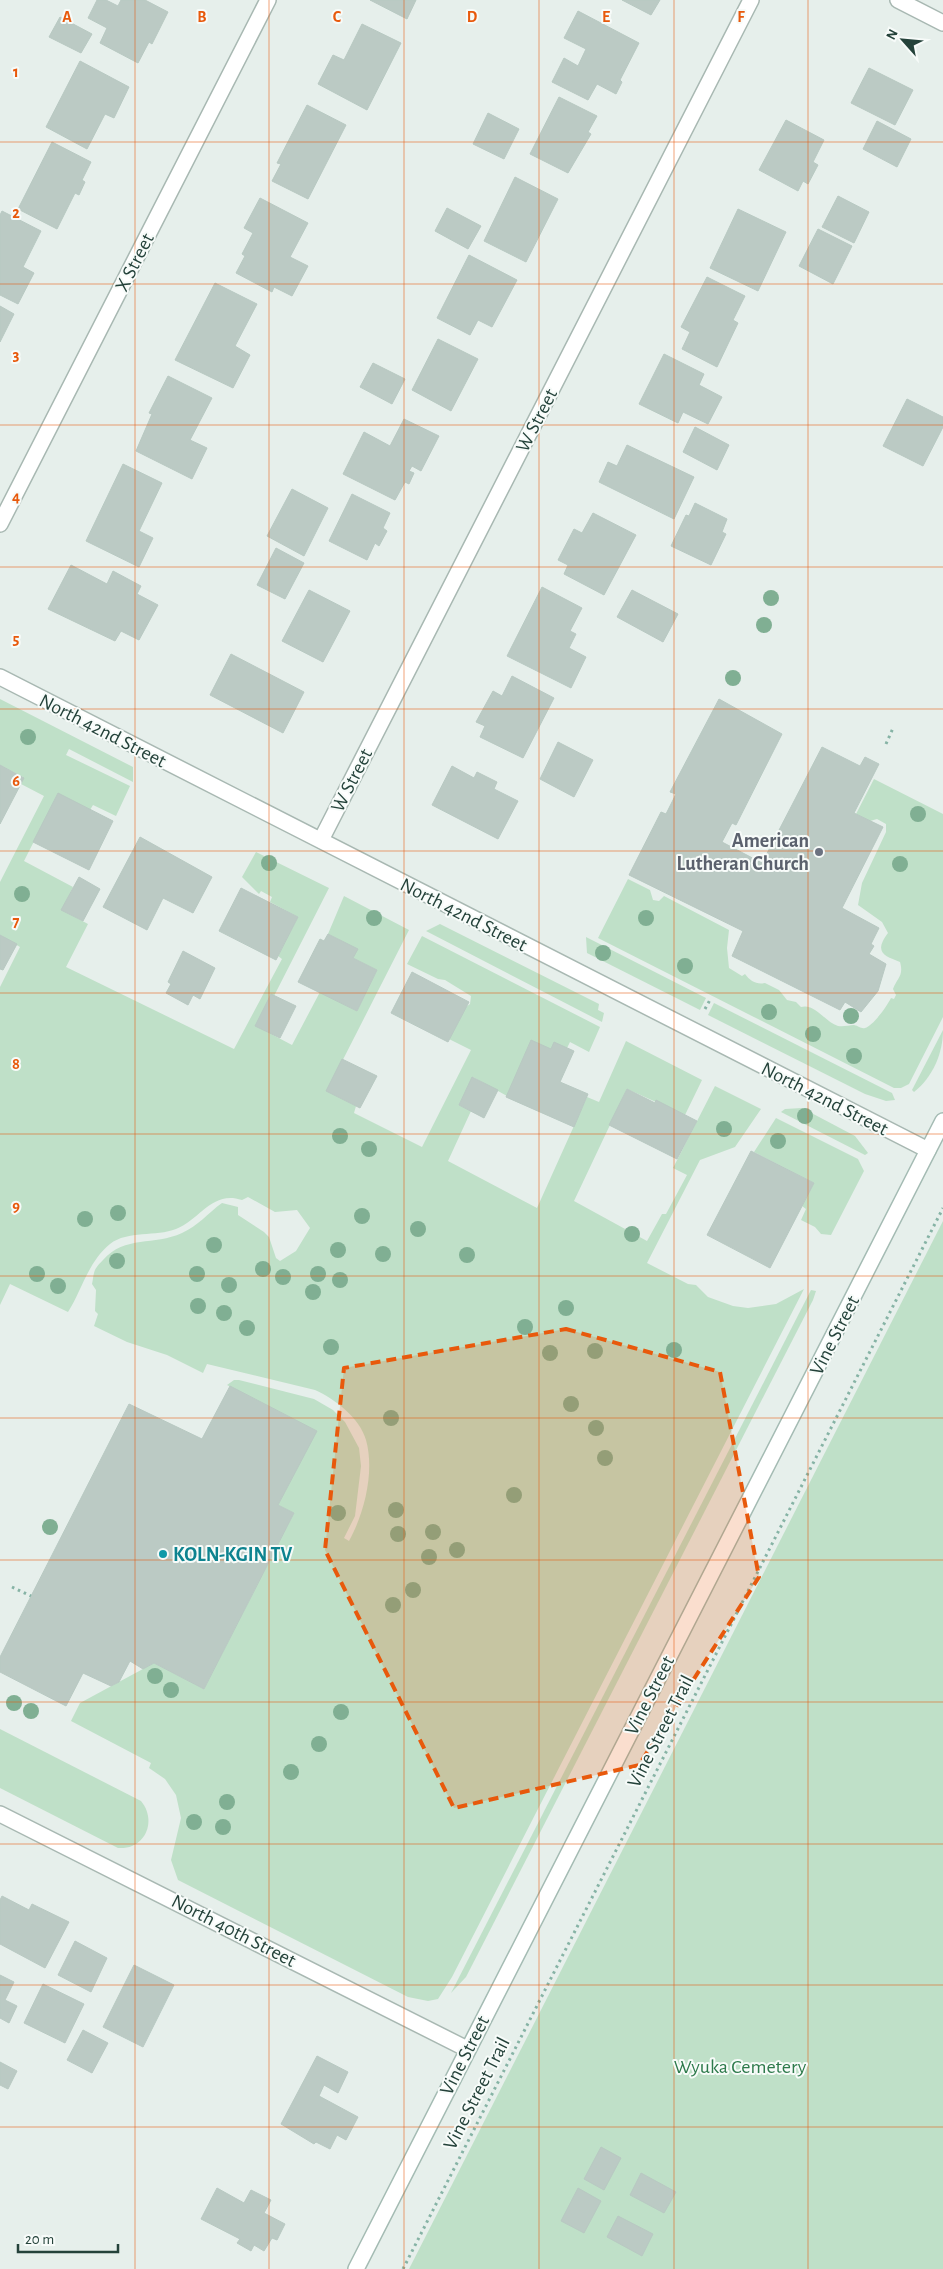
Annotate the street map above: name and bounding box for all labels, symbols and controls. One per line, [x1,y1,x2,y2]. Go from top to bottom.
text: A [62,9,72,25]
text: B [197,9,207,25]
text: C [333,9,342,25]
text: D [467,9,478,25]
text: E [602,9,610,25]
text: F [737,9,745,25]
north arrow [878,15,928,65]
text: N [884,27,901,42]
text: 1 [13,64,19,80]
text: 2 [12,205,20,221]
street label: X Street [112,230,158,295]
text: 3 [13,347,20,363]
street label: W Street [512,385,562,455]
text: 4 [12,489,20,505]
text: 5 [13,631,20,647]
street label: North 42nd Street [36,690,170,772]
street label: W Street [327,745,377,815]
text: 6 [12,773,20,789]
place label: American Lutheran Church [677,831,809,874]
marker: American Lutheran Church [813,846,825,858]
street label: North 42nd Street [397,874,531,956]
text: 7 [13,914,20,930]
text: 8 [12,1056,20,1072]
street label: North 42nd Street [758,1058,892,1140]
text: 9 [12,1198,20,1214]
street label: Vine Street [806,1292,864,1378]
place label: KOLN-KGIN TV [173,1545,293,1565]
marker: KOLN-KGIN TV [157,1548,169,1560]
street label: Vine Street [621,1652,679,1738]
street label: Vine Street Trail [624,1672,698,1791]
street label: North 40th Street [168,1891,300,1971]
street label: Vine Street [436,2012,494,2098]
street label: Vine Street Trail [440,2034,514,2153]
park label: Wyuka Cemetery [674,2057,807,2077]
scale bar [18,2222,118,2254]
text: 20 m [25,2232,54,2247]

